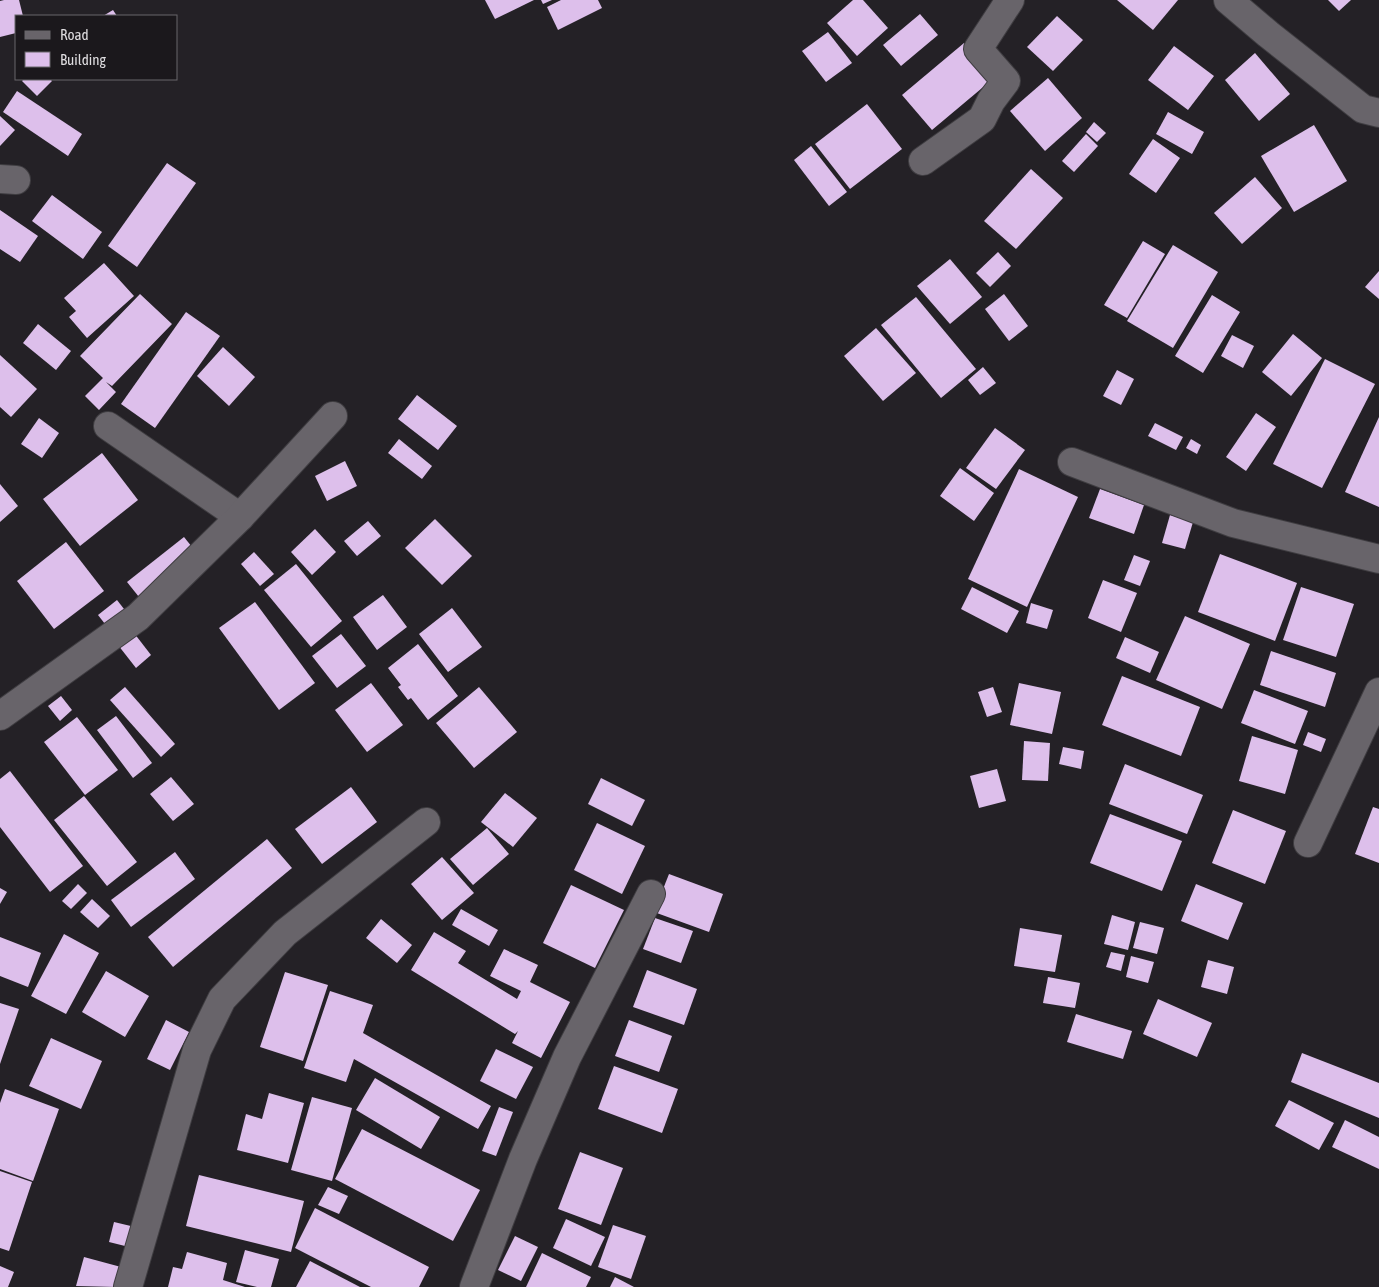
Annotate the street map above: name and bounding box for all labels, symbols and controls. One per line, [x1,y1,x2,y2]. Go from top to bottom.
legend [15,15,178,80]
text: Road [60,26,89,43]
text: Building [60,51,106,68]

